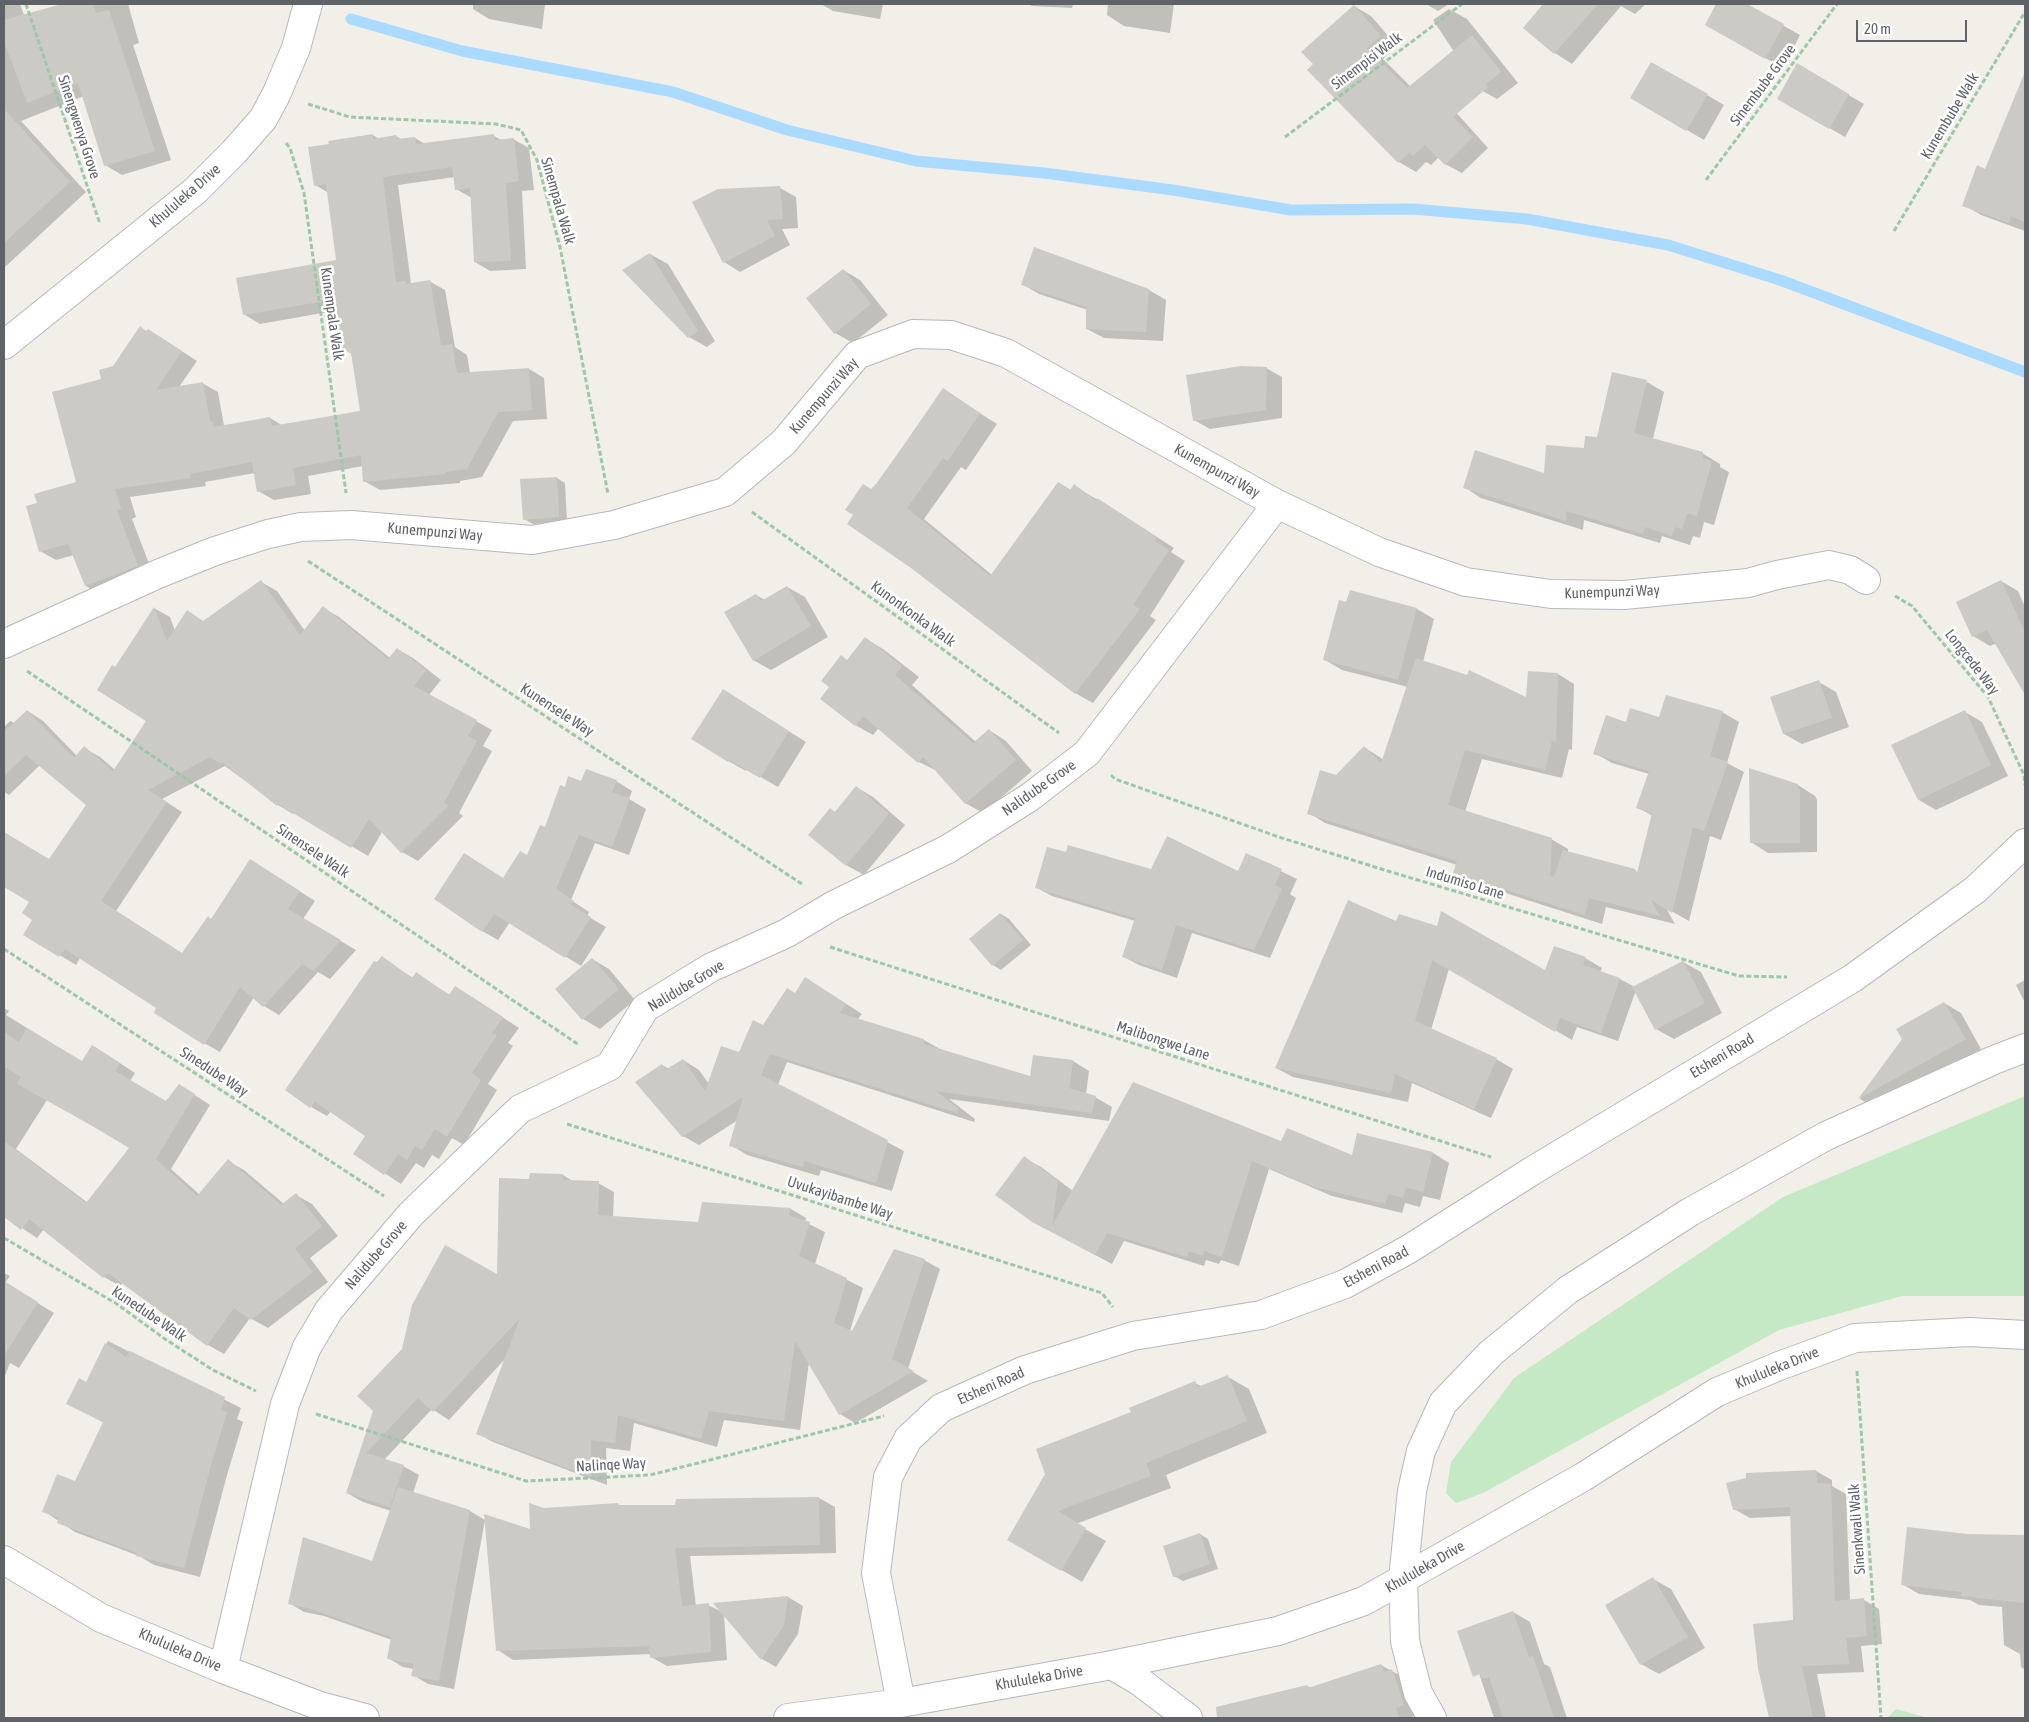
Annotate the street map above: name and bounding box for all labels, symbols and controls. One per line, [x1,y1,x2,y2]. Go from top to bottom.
scale bar [1859,10,1970,42]
text: 20 m [1864,20,1891,37]
street label: Sinempisi Walk [1328,29,1406,93]
street label: Sinembube Grove [1727,41,1799,129]
street label: Kunembube Walk [1917,70,1983,162]
street label: Sinengwenya Grove [54,73,104,181]
street label: Sinempala Walk [537,155,579,247]
street label: Khululeka Drive [146,160,224,232]
street label: Kunempala Walk [317,266,347,362]
street label: Kunempunzi Way [786,354,862,438]
street label: Kunempunzi Way [1171,440,1263,502]
street label: Kunempunzi Way [387,519,483,545]
street label: Kunonkonka Walk [867,577,959,651]
street label: Kunempunzi Way [1564,581,1660,603]
street label: Longcede Way [1941,626,2003,698]
street label: Kunensele Way [517,680,597,740]
street label: Nalidube Grove [999,756,1079,820]
street label: Sinensele Walk [273,820,353,882]
street label: Indumiso Lane [1424,863,1506,903]
street label: Nalidube Grove [645,956,727,1016]
street label: Malibongwe Lane [1114,1017,1212,1065]
street label: Etsheni Road [1687,1030,1757,1082]
street label: Sinedube Way [177,1043,251,1101]
street label: Uvukayibambe Way [785,1172,895,1224]
street label: Nalidube Grove [341,1217,411,1293]
street label: Etsheni Road [1340,1242,1412,1292]
street label: Kunedube Walk [108,1282,190,1346]
street label: Khululeka Drive [1733,1343,1821,1393]
street label: Etsheni Road [955,1363,1027,1409]
street label: Nalinqe Way [576,1454,646,1476]
street label: Sinenkwali Walk [1845,1483,1869,1575]
street label: Khululeka Drive [1382,1537,1468,1597]
street label: Khululeka Drive [136,1624,224,1676]
street label: Khululeka Drive [994,1661,1084,1695]

